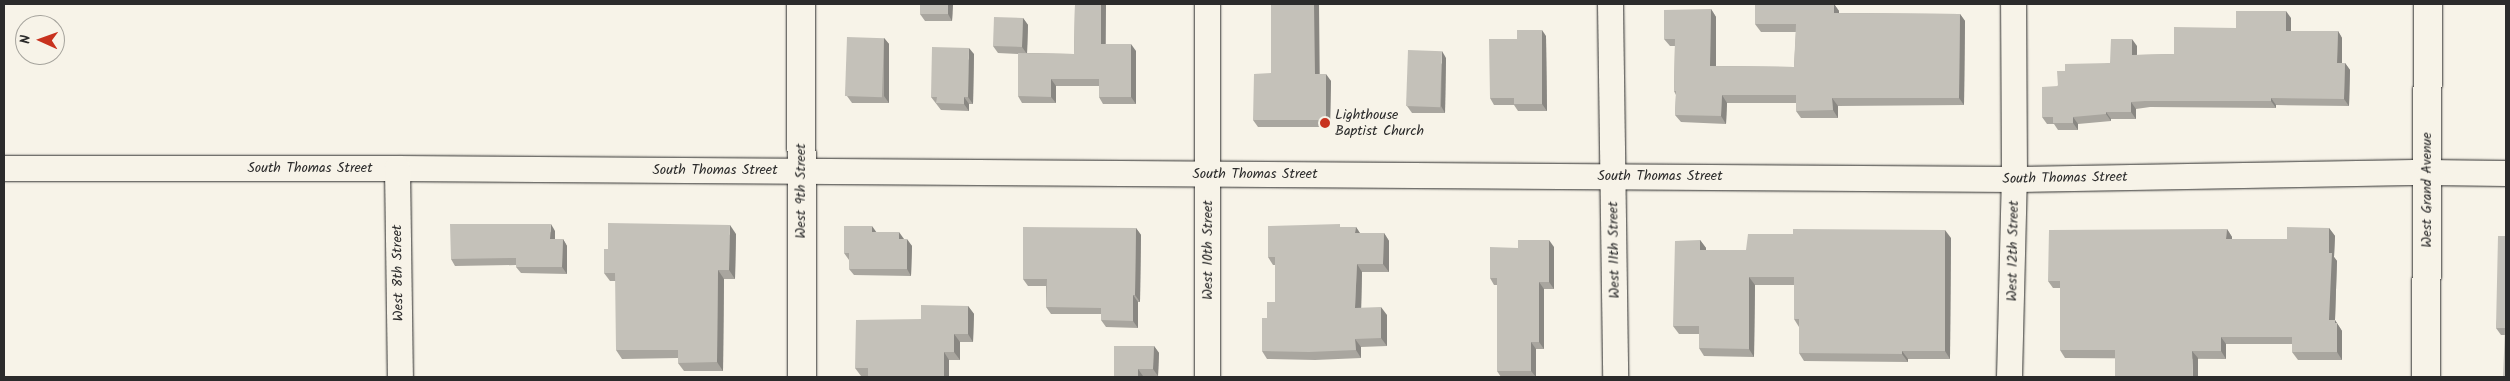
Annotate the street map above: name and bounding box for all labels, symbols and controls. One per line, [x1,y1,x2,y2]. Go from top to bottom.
north arrow [15,15,65,65]
text: N [15,35,37,44]
place label: Lighthouse Baptist Church [1335,107,1424,140]
marker: Lighthouse Baptist Church [1319,117,1331,129]
street label: West Grand Avenue [2419,132,2435,248]
street label: West 9th Street [793,143,809,239]
street label: South Thomas Street [247,160,373,176]
street label: South Thomas Street [652,162,778,178]
street label: South Thomas Street [1192,166,1318,182]
street label: South Thomas Street [1597,168,1723,184]
street label: South Thomas Street [2002,169,2128,187]
street label: West 10th Street [1200,200,1216,300]
street label: West 12th Street [2004,200,2022,302]
street label: West 11th Street [1605,201,1623,299]
street label: West 8th Street [389,225,407,321]

